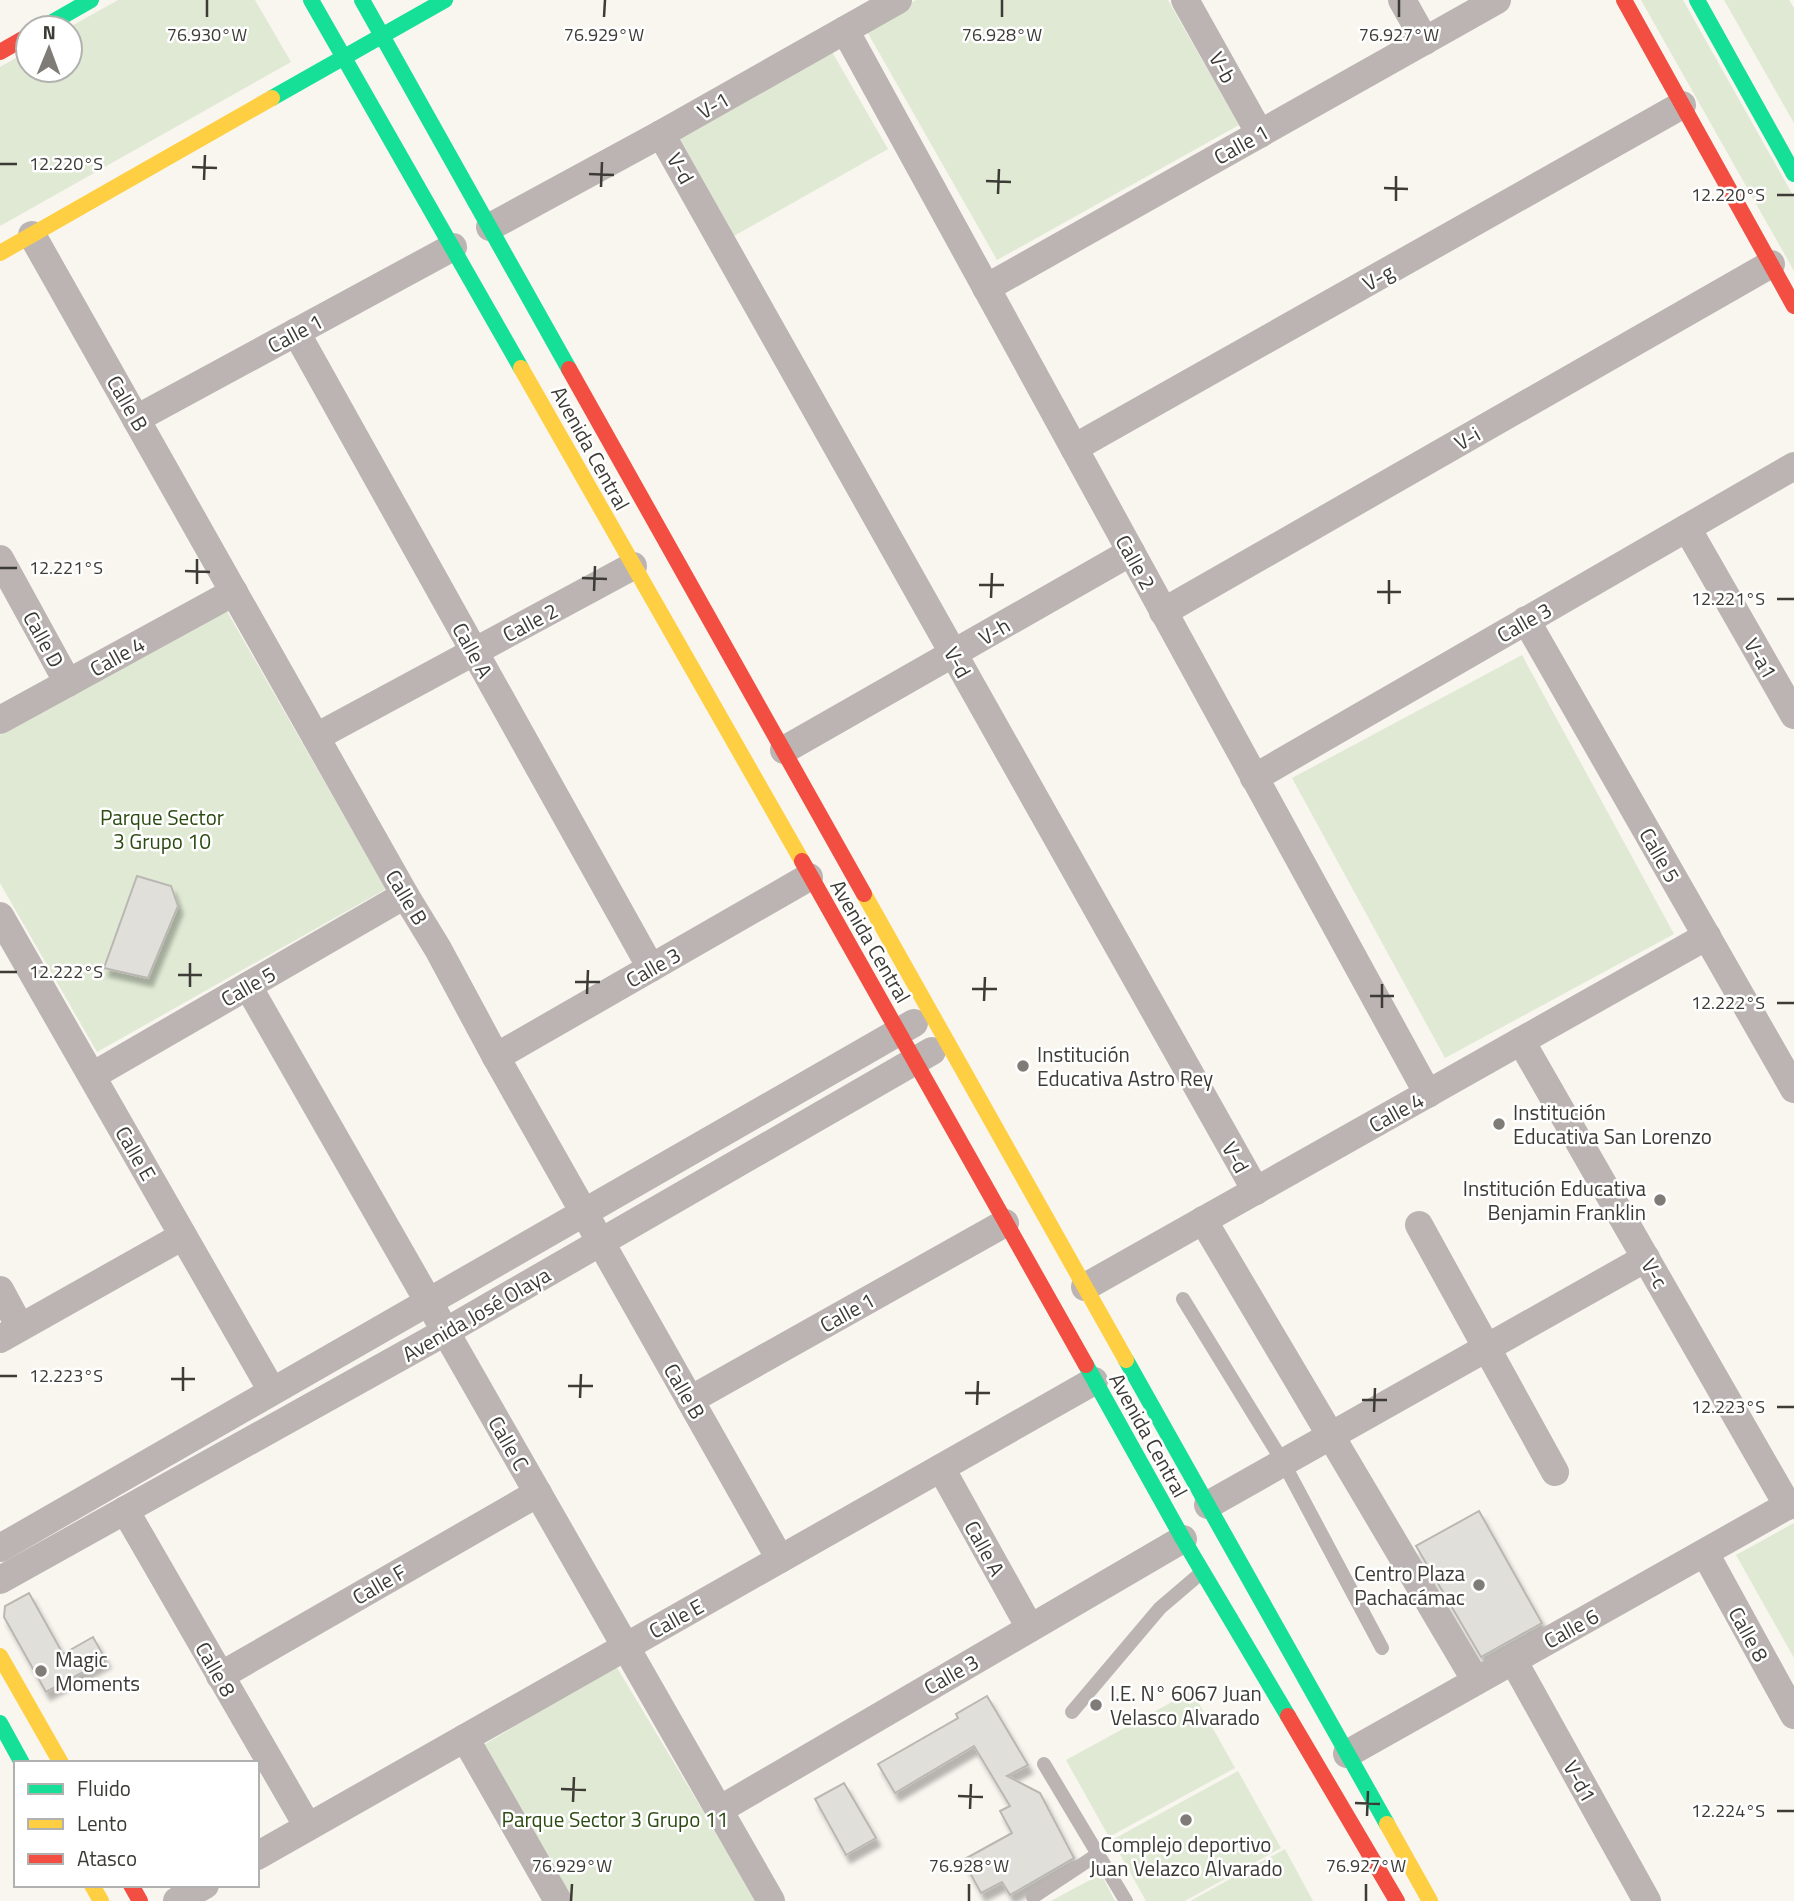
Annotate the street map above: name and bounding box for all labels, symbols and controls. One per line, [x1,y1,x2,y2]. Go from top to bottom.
north arrow [14,14,84,84]
text: N [42,17,56,46]
text: 76.930°W [167,21,247,48]
text: 76.929°W [564,21,644,48]
text: 76.928°W [962,21,1042,48]
text: 76.927°W [1359,21,1439,48]
street label: V-b [1201,45,1245,89]
street label: V-1 [691,83,735,127]
street label: Calle 1 [1208,116,1274,172]
street label: V-d [659,146,703,190]
text: 12.220°S [29,150,103,177]
text: 12.220°S [1691,181,1765,208]
street label: V-g [1356,255,1400,299]
street label: Calle 1 [262,305,328,361]
street label: Calle B [99,369,157,437]
street label: Avenida Central [544,380,638,516]
street label: V-i [1448,418,1486,458]
street label: Calle 2 [1108,529,1164,595]
text: 12.221°S [29,554,103,581]
text: 12.221°S [1691,585,1765,612]
street label: Calle 3 [1491,593,1557,651]
street label: Calle 2 [497,594,563,650]
street label: Calle D [15,605,73,673]
street label: V-h [972,609,1016,653]
street label: Calle A [445,616,502,684]
street label: Calle 4 [84,628,150,684]
street label: V-a1 [1736,631,1786,685]
street label: V-d [936,640,980,684]
park label: Parque Sector 3 Grupo 10 [100,801,224,857]
street label: Calle 5 [1631,822,1689,888]
street label: Calle B [378,863,436,931]
street label: Avenida Central [823,873,919,1009]
street label: Calle 3 [620,938,686,996]
street label: Calle 5 [215,957,281,1015]
text: 12.222°S [29,958,103,985]
text: 12.222°S [1691,989,1765,1016]
place label: Institución Educativa Astro Rey [1037,1038,1213,1094]
marker: Institución Educativa Astro Rey [1015,1058,1031,1074]
street label: Calle 4 [1363,1084,1429,1140]
place label: Institución Educativa San Lorenzo [1513,1096,1712,1152]
marker: Institución Educativa San Lorenzo [1491,1116,1507,1132]
street label: Calle E [108,1120,164,1186]
street label: V-d [1214,1135,1258,1179]
place label: Institución Educativa Benjamin Franklin [1463,1172,1646,1228]
marker: Institución Educativa Benjamin Franklin [1652,1192,1668,1208]
street label: V-c [1634,1252,1676,1294]
street label: Avenida José Olaya [396,1258,556,1369]
street label: Calle 1 [814,1284,880,1340]
street label: Calle B [656,1357,714,1425]
text: 12.223°S [29,1362,103,1389]
street label: Avenida Central [1102,1367,1196,1503]
text: 12.223°S [1691,1393,1765,1420]
street label: Calle C [481,1410,537,1476]
street label: Calle A [957,1514,1014,1582]
street label: Calle F [346,1556,412,1612]
place label: Centro Plaza Pachacámac [1354,1557,1465,1613]
marker: Centro Plaza Pachacámac [1471,1577,1487,1593]
street label: Calle E [643,1590,709,1646]
street label: Calle 6 [1538,1600,1604,1656]
street label: Calle 8 [1721,1601,1777,1668]
street label: Calle 8 [187,1636,245,1703]
place label: Magic Moments [55,1643,140,1699]
street label: Calle 3 [918,1645,984,1703]
marker: Magic Moments [33,1663,49,1679]
place label: I.E. N° 6067 Juan Velasco Alvarado [1110,1677,1262,1733]
marker: I.E. N° 6067 Juan Velasco Alvarado [1088,1697,1104,1713]
street label: V-d1 [1555,1754,1605,1808]
legend [14,1761,259,1887]
text: Fluido [77,1772,131,1804]
text: 12.224°S [1691,1797,1765,1824]
park label: Parque Sector 3 Grupo 11 [502,1803,728,1835]
text: Lento [77,1807,127,1839]
marker: Complejo deportivo Juan Velazco Alvarado [1178,1812,1194,1828]
place label: Complejo deportivo Juan Velazco Alvarado [1089,1828,1283,1884]
text: Atasco [77,1842,137,1874]
text: 76.929°W [532,1852,612,1879]
text: 76.928°W [929,1852,1009,1879]
text: 76.927°W [1326,1852,1406,1879]

